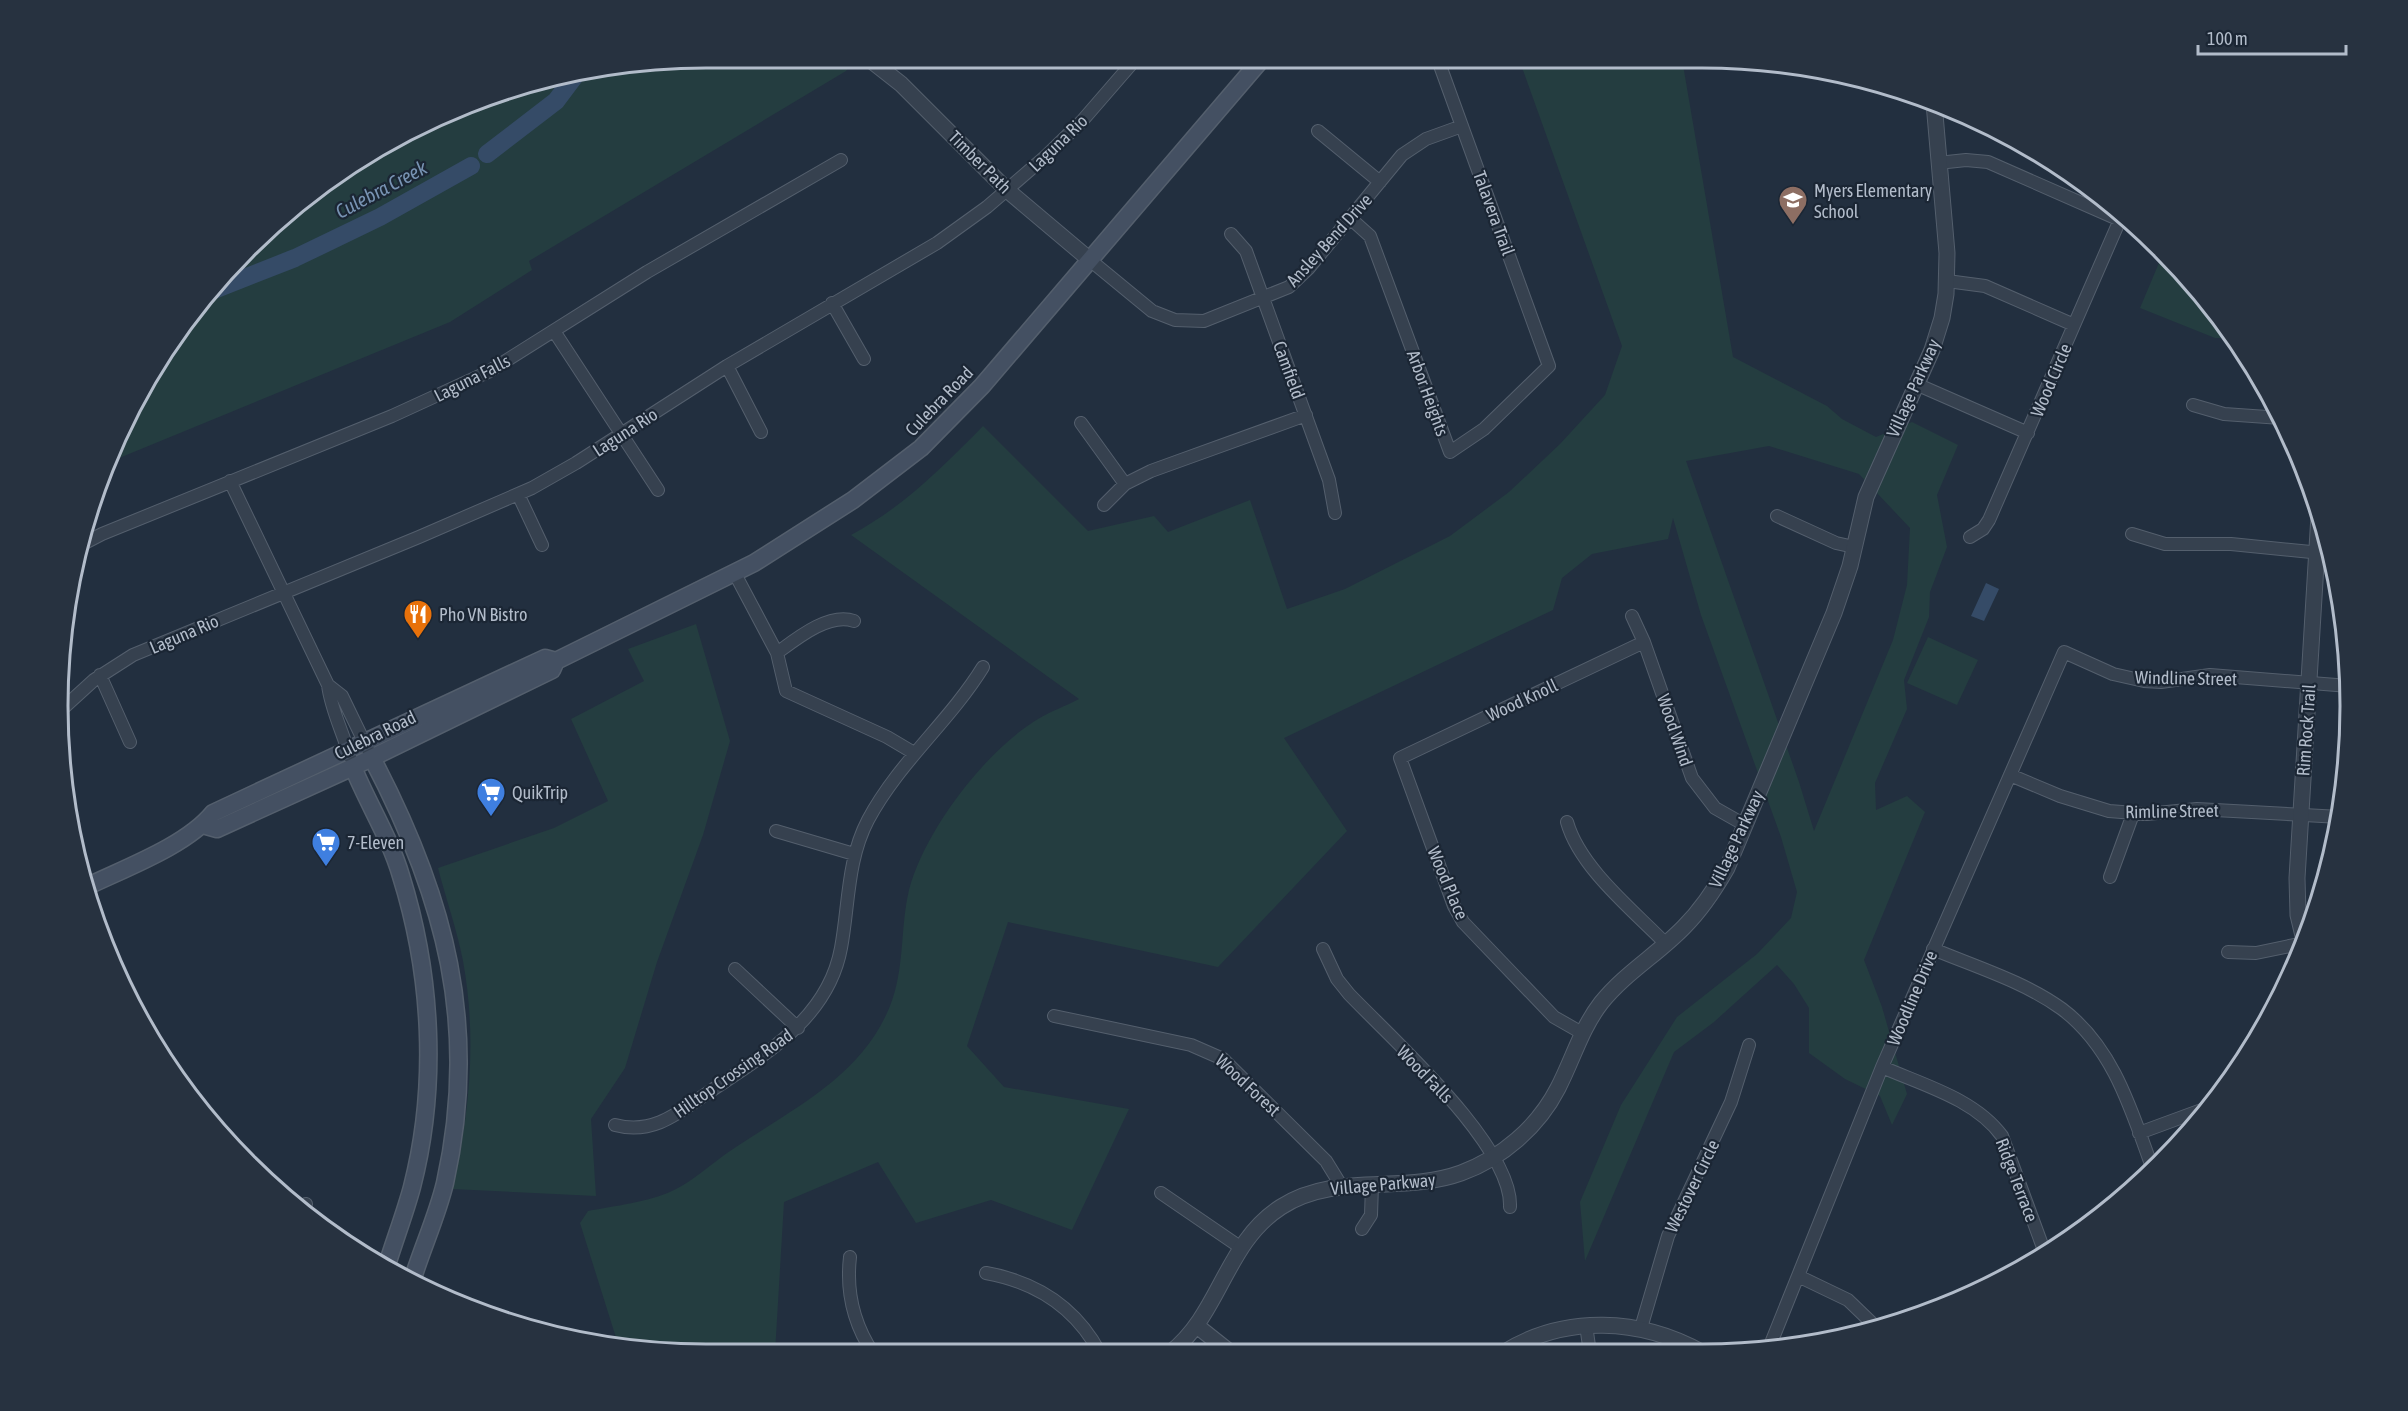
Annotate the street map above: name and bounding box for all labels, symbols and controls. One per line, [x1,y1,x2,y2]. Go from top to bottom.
scale bar [2198,18,2346,56]
text: 100 m [2207,28,2248,49]
street label: Laguna Rio [1024,110,1092,176]
street label: Timber Path [944,126,1016,198]
water label: Culebra Creek [331,155,431,223]
street label: Talavera Trail [1469,168,1519,258]
place label: Myers Elementary School [1814,180,1932,222]
school or university icon: Myers Elementary School [1777,184,1809,226]
street label: Ansley Bend Drive [1282,189,1376,291]
street label: Village Parkway [1882,336,1944,440]
street label: Camfield [1269,338,1309,402]
street label: Wood Circle [2026,340,2076,420]
street label: Arbor Heights [1403,347,1453,439]
street label: Laguna Falls [430,350,514,406]
street label: Culebra Road [901,362,977,440]
street label: Laguna Rio [589,403,661,461]
restaurant icon: Pho VN Bistro [402,598,434,640]
place label: Pho VN Bistro [439,604,527,625]
street label: Laguna Rio [146,610,222,658]
street label: Windline Street [2135,667,2237,689]
street label: Wood Knoll [1483,674,1561,726]
street label: Rim Rock Trail [2292,683,2320,777]
street label: Wood Wind [1653,691,1697,769]
street label: Culebra Road [331,706,419,764]
supermarket icon: QuikTrip [475,776,507,818]
place label: QuikTrip [512,782,568,803]
street label: Village Parkway [1704,787,1768,891]
street label: Rimline Street [2125,800,2219,822]
supermarket icon: 7-Eleven [310,826,342,868]
place label: 7-Eleven [347,832,404,853]
street label: Wood Place [1423,843,1473,923]
street label: Woodline Drive [1883,947,1941,1049]
street label: Hilltop Crossing Road [669,1024,797,1122]
street label: Wood Falls [1393,1041,1457,1107]
street label: Wood Forest [1211,1050,1285,1120]
street label: Ridge Terrace [1991,1135,2043,1225]
street label: Westover Circle [1661,1136,1723,1236]
street label: Village Parkway [1330,1169,1436,1199]

